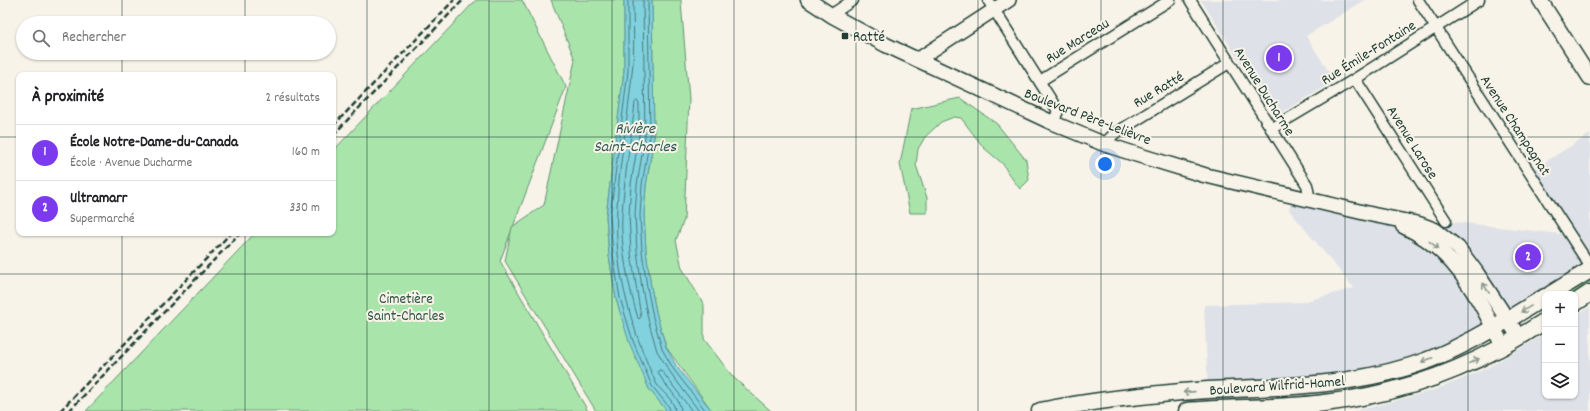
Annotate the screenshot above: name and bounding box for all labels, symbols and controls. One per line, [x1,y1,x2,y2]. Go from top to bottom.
street label: Rue Marceau [1042,13,1114,70]
search box [16,16,336,60]
street label: Rue Émile-Fontaine [1317,16,1421,92]
icon: search [30,27,52,49]
text: Rechercher [62,27,126,49]
place label: Ratté [853,27,885,49]
marker: Ratté [840,31,850,41]
street label: Avenue Ducharme [1227,43,1300,141]
pin: 1 [1266,43,1292,73]
street label: Rue Ratté [1129,67,1189,114]
street label: Avenue Champagnat [1473,71,1555,181]
street label: Boulevard Père-Lelièvre [1021,84,1154,152]
text: À proximité [32,86,104,110]
text: 2 résultats [266,89,320,108]
street label: Avenue Larose [1380,102,1443,184]
water label: Rivière Saint-Charles [594,118,678,159]
text: École Notre-Dame-du-Canada [70,132,238,154]
text: 1 [44,143,46,162]
text: 160 m [292,143,320,162]
text: École · Avenue Ducharme [70,154,192,173]
your location [1095,154,1115,174]
text: Ultramarr [70,188,127,210]
text: 2 [42,199,48,218]
text: 330 m [289,199,320,218]
text: Supermarché [70,210,135,229]
one-way arrow [1428,241,1439,249]
pin: 2 [1515,242,1541,272]
one-way arrow [1482,283,1490,294]
park label: Cimetière Saint-Charles [367,289,445,328]
map controls [1542,291,1578,399]
button: + [1542,291,1578,327]
one-way arrow [1520,305,1532,313]
button: − [1542,327,1578,363]
one-way arrow [1422,356,1434,364]
one-way arrow [1468,356,1480,364]
button: layers [1542,363,1578,399]
street label: Boulevard Wilfrid-Hamel [1209,371,1346,403]
one-way arrow [1182,388,1195,395]

